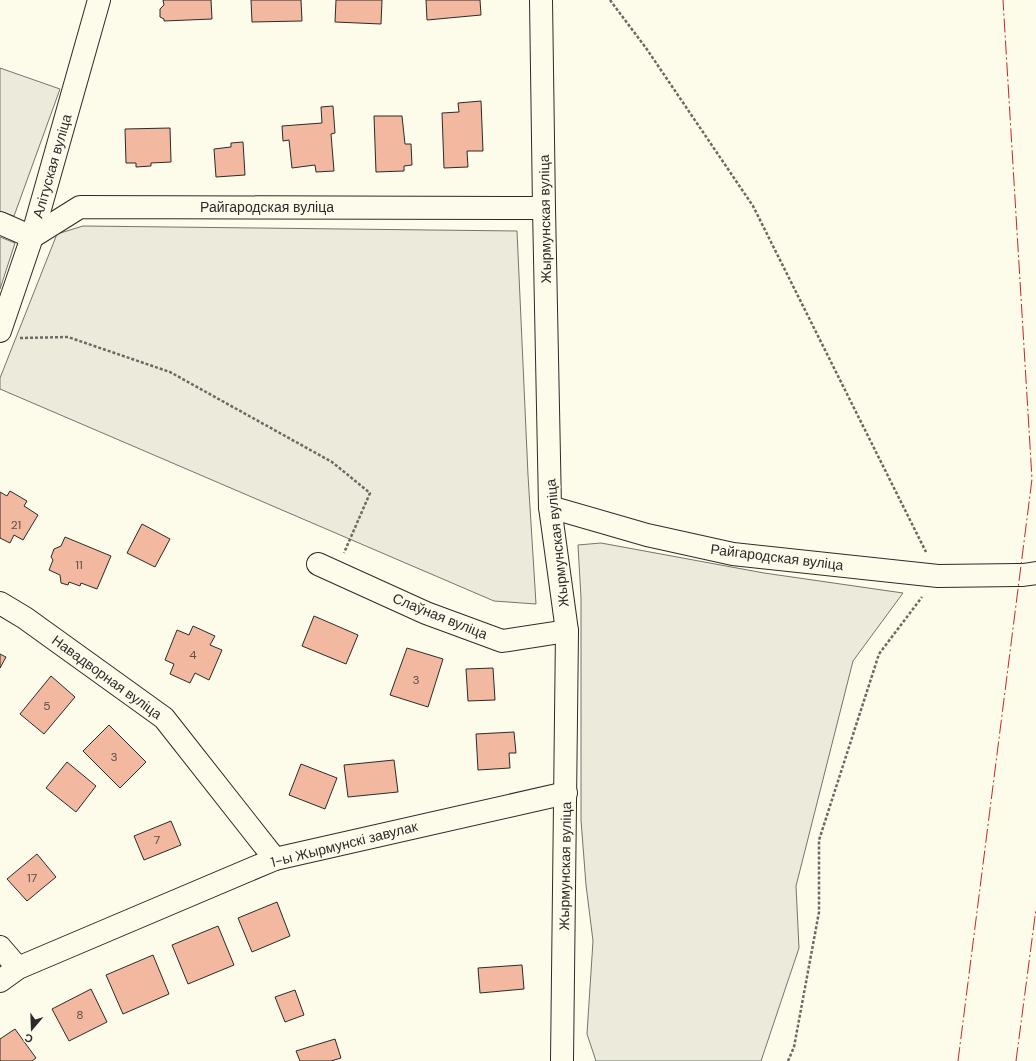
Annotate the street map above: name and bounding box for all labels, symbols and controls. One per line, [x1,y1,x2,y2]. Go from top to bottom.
street label: Алітуская вуліца [29,112,76,220]
street label: Жырмунская вуліца [535,154,555,284]
street label: Райгародская вуліца [200,198,334,216]
street label: Жырмунская вуліца [541,478,573,608]
house number: 21 [11,517,21,533]
street label: Райгародская вуліца [709,540,845,574]
house number: 11 [75,557,83,573]
street label: Слаўная вуліца [390,589,490,643]
street label: Навадворная вуліца [48,631,166,723]
house number: 4 [189,647,197,663]
house number: 3 [412,672,420,688]
house number: 5 [43,698,51,714]
house number: 3 [110,749,118,765]
street label: Жырмунская вуліца [555,801,575,931]
street label: 1-ы Жырмунскі завулак [269,817,420,871]
house number: 7 [154,832,160,848]
house number: 17 [27,870,37,886]
house number: 8 [76,1007,84,1023]
north arrow [12,1009,52,1049]
text: С [23,1031,35,1046]

